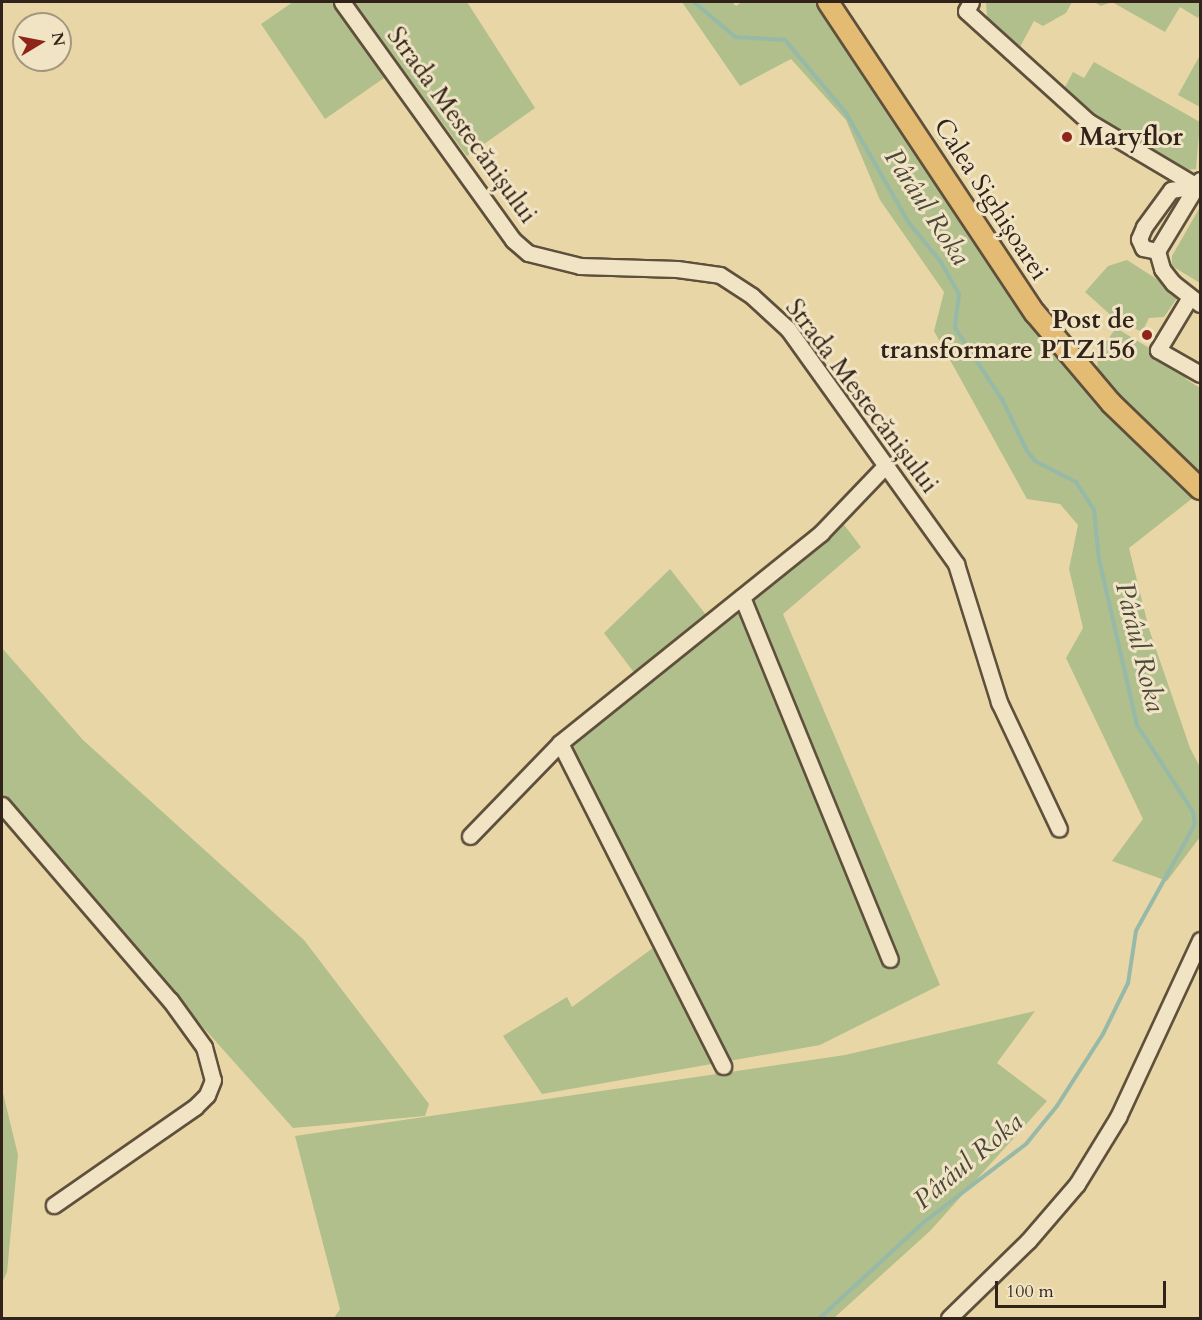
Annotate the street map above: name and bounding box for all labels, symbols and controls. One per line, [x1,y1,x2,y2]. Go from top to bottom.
north arrow [12,12,72,72]
street label: Strada Mestecănișului [380,21,544,229]
text: N [46,30,70,48]
street label: Calea Sighișoarei [927,112,1055,286]
place label: Maryflor [1079,121,1183,153]
marker: Maryflor [1060,130,1074,144]
water label: Pârâul Roka [877,143,977,271]
street label: Strada Mestecănișului [779,293,945,499]
place label: Post de transformare PTZ156 [880,304,1135,366]
marker: Post de transformare PTZ156 [1140,328,1154,342]
water label: Pârâul Roka [1108,579,1172,715]
water label: Pârâul Roka [907,1106,1029,1216]
scale bar [998,1269,1169,1307]
text: 100 m [1006,1279,1054,1304]

